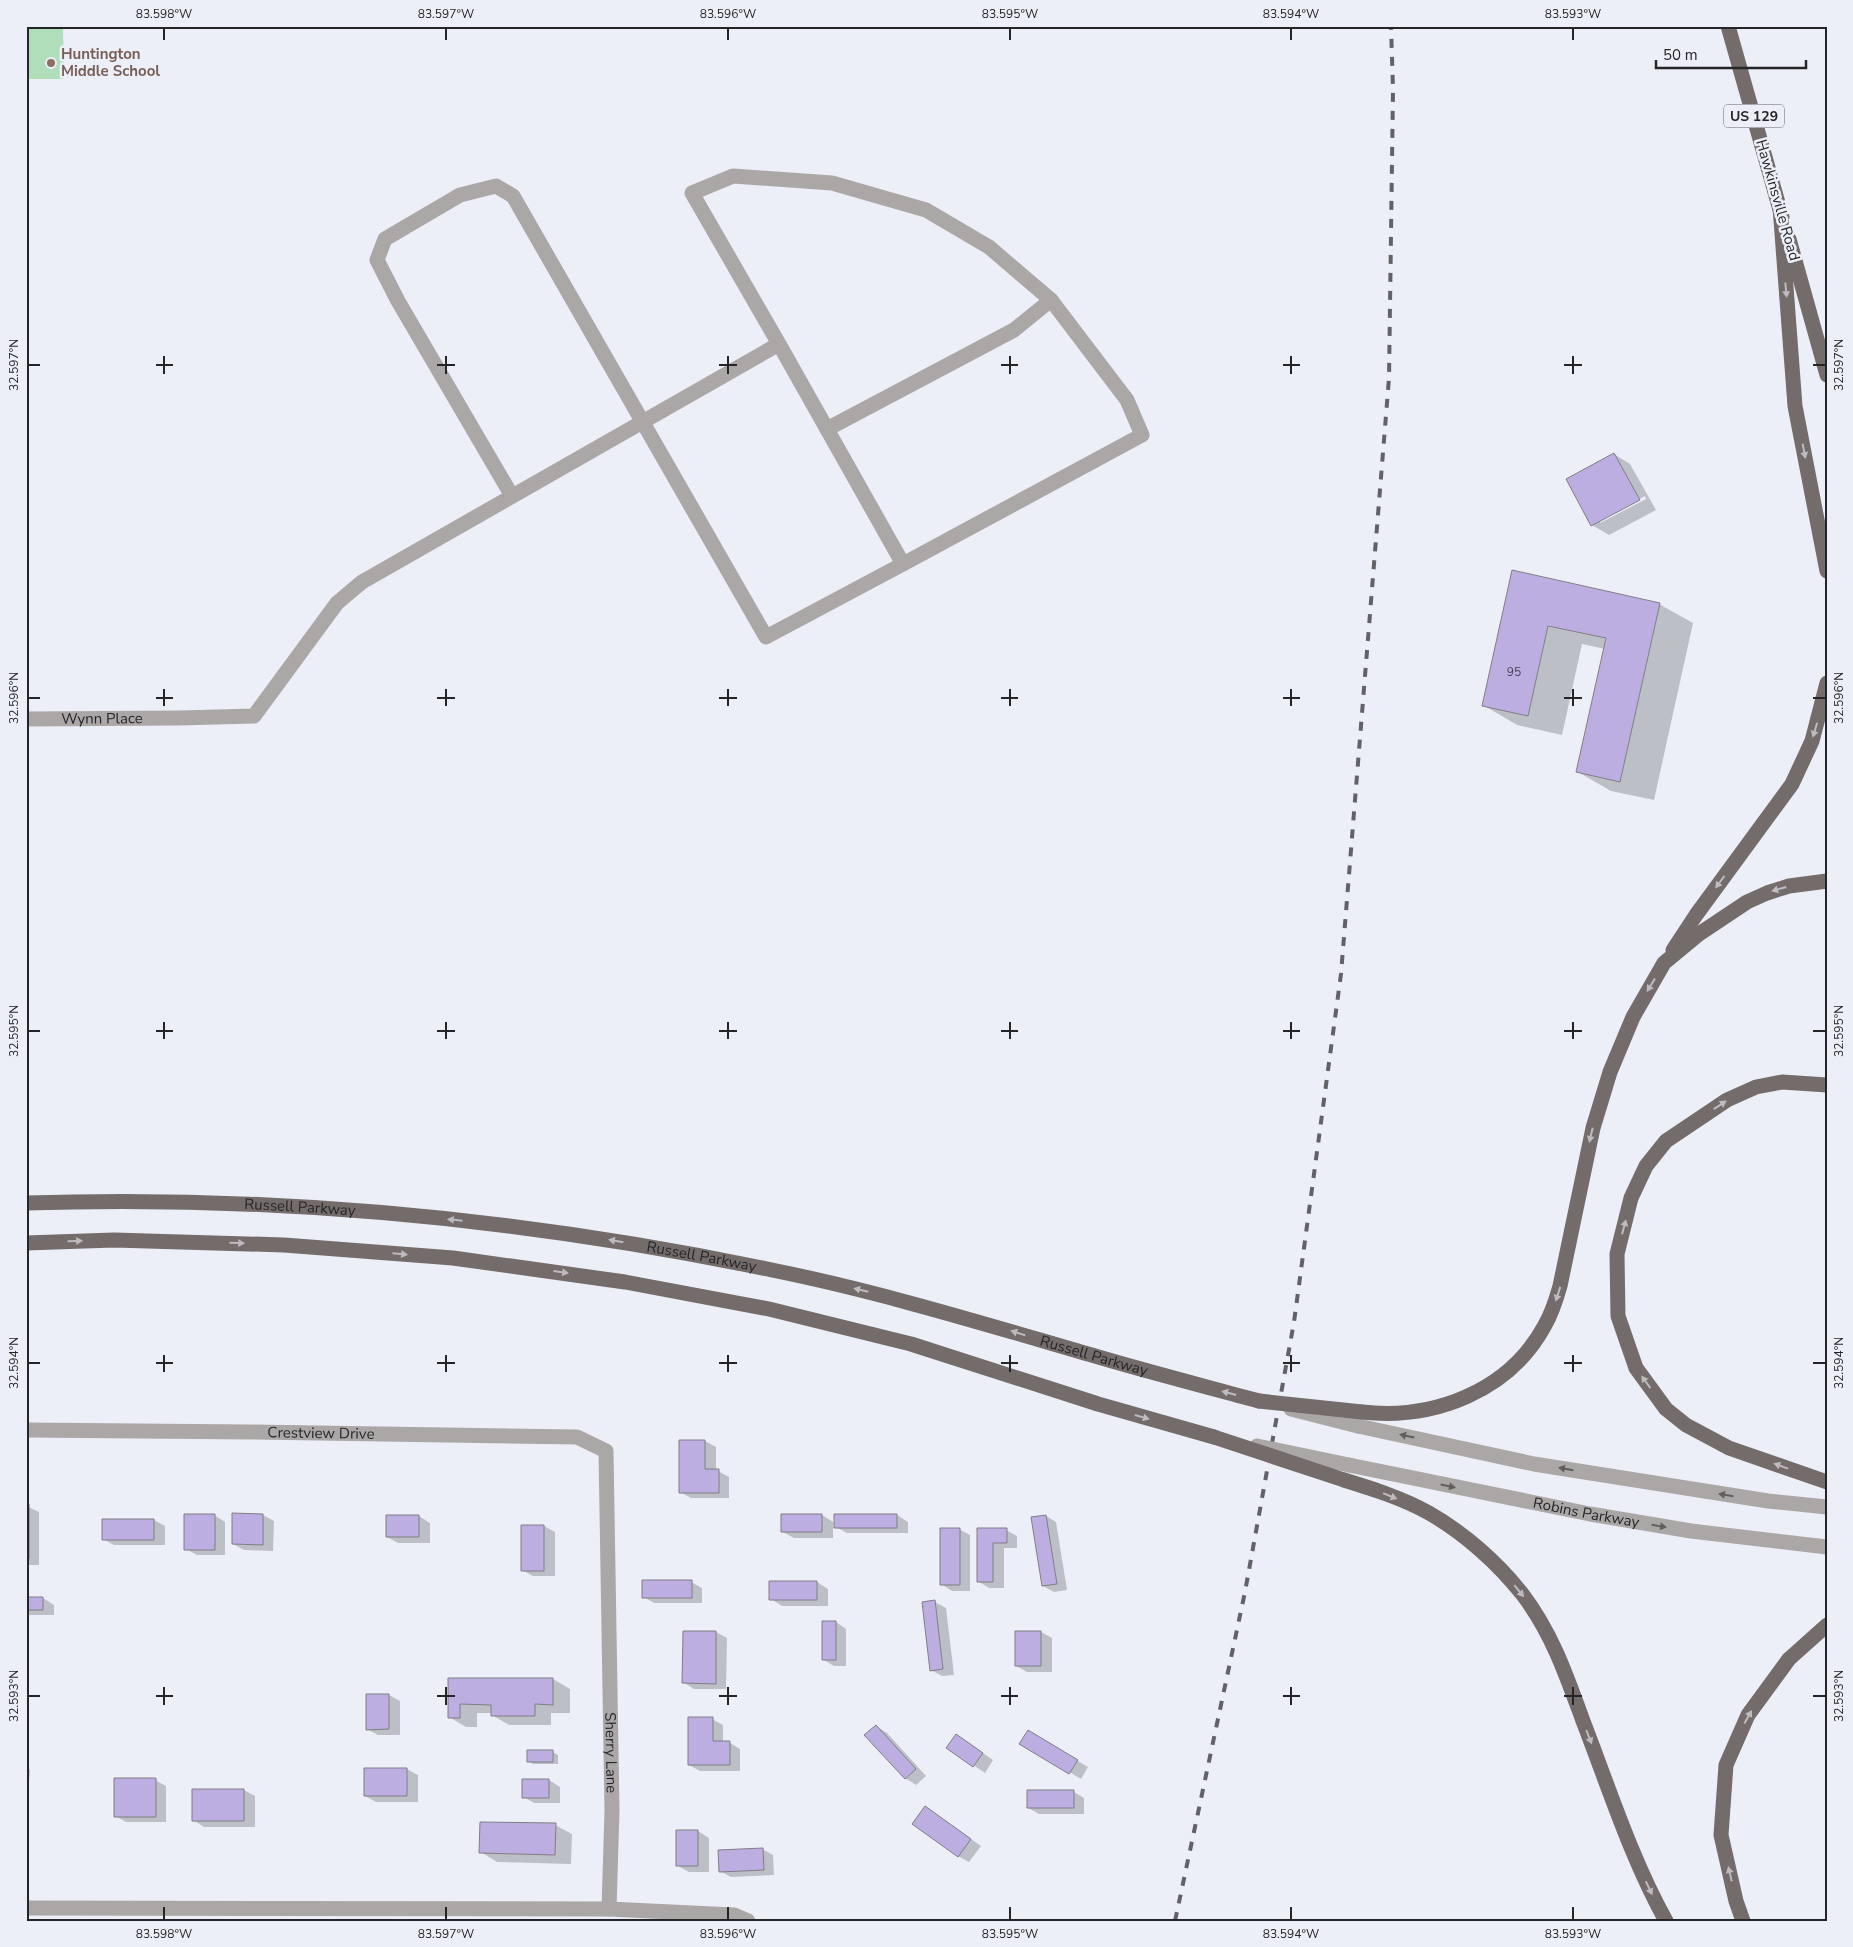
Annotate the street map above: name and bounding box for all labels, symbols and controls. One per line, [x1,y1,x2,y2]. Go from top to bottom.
text: 83.598°W [136,6,192,22]
text: 83.597°W [418,6,474,22]
text: 83.596°W [700,6,756,22]
text: 83.595°W [982,6,1038,22]
text: 83.594°W [1263,6,1319,22]
text: 83.593°W [1545,6,1601,22]
scale bar [1656,38,1806,70]
place label: Huntington Middle School [61,44,160,81]
text: 50 m [1663,45,1698,65]
marker: Huntington Middle School [45,57,57,69]
road number: US 129 [1724,104,1784,128]
street label: Hawkinsville Road [1751,137,1805,263]
one-way arrow [1783,282,1791,298]
text: 32.597°N [6,339,22,391]
text: 32.597°N [1831,339,1847,391]
one-way arrow [1801,444,1809,460]
house number: 95 [1507,664,1521,680]
text: 32.596°N [6,672,22,724]
text: 32.596°N [1831,672,1847,724]
street label: Wynn Place [61,708,143,729]
one-way arrow [1811,723,1819,738]
one-way arrow [1715,875,1726,888]
one-way arrow [1771,886,1786,894]
one-way arrow [1647,978,1656,991]
text: 32.595°N [6,1005,22,1057]
text: 32.595°N [1831,1005,1847,1057]
one-way arrow [1714,1100,1727,1110]
one-way arrow [1587,1127,1595,1142]
street label: Russell Parkway [244,1194,357,1221]
one-way arrow [446,1216,462,1224]
one-way arrow [1620,1220,1628,1235]
one-way arrow [67,1237,83,1245]
one-way arrow [607,1237,623,1245]
street label: Russell Parkway [645,1237,759,1277]
one-way arrow [230,1239,246,1247]
one-way arrow [392,1250,408,1258]
one-way arrow [553,1268,569,1276]
one-way arrow [853,1286,868,1294]
one-way arrow [1553,1287,1561,1302]
one-way arrow [1010,1328,1025,1336]
street label: Russell Parkway [1038,1330,1150,1381]
text: 32.594°N [6,1337,22,1389]
text: 32.594°N [1831,1337,1847,1389]
one-way arrow [1641,1375,1651,1389]
one-way arrow [1221,1389,1237,1397]
one-way arrow [1135,1413,1150,1421]
street label: Crestview Drive [267,1422,375,1444]
one-way arrow [1398,1432,1414,1440]
one-way arrow [1773,1462,1788,1470]
one-way arrow [1558,1464,1574,1472]
one-way arrow [1440,1482,1456,1490]
one-way arrow [1718,1490,1734,1498]
one-way arrow [1383,1492,1398,1500]
street label: Robins Parkway [1531,1493,1641,1532]
one-way arrow [1651,1522,1667,1530]
one-way arrow [1514,1585,1525,1598]
text: 32.593°N [6,1670,22,1722]
text: 32.593°N [1831,1670,1847,1722]
one-way arrow [1743,1711,1752,1724]
street label: Sherry Lane [600,1712,622,1793]
one-way arrow [1586,1730,1594,1744]
one-way arrow [1726,1866,1734,1882]
one-way arrow [1645,1881,1653,1895]
text: 83.598°W [136,1926,192,1942]
text: 83.597°W [418,1926,474,1942]
text: 83.596°W [700,1926,756,1942]
text: 83.595°W [982,1926,1038,1942]
text: 83.594°W [1263,1926,1319,1942]
text: 83.593°W [1545,1926,1601,1942]

